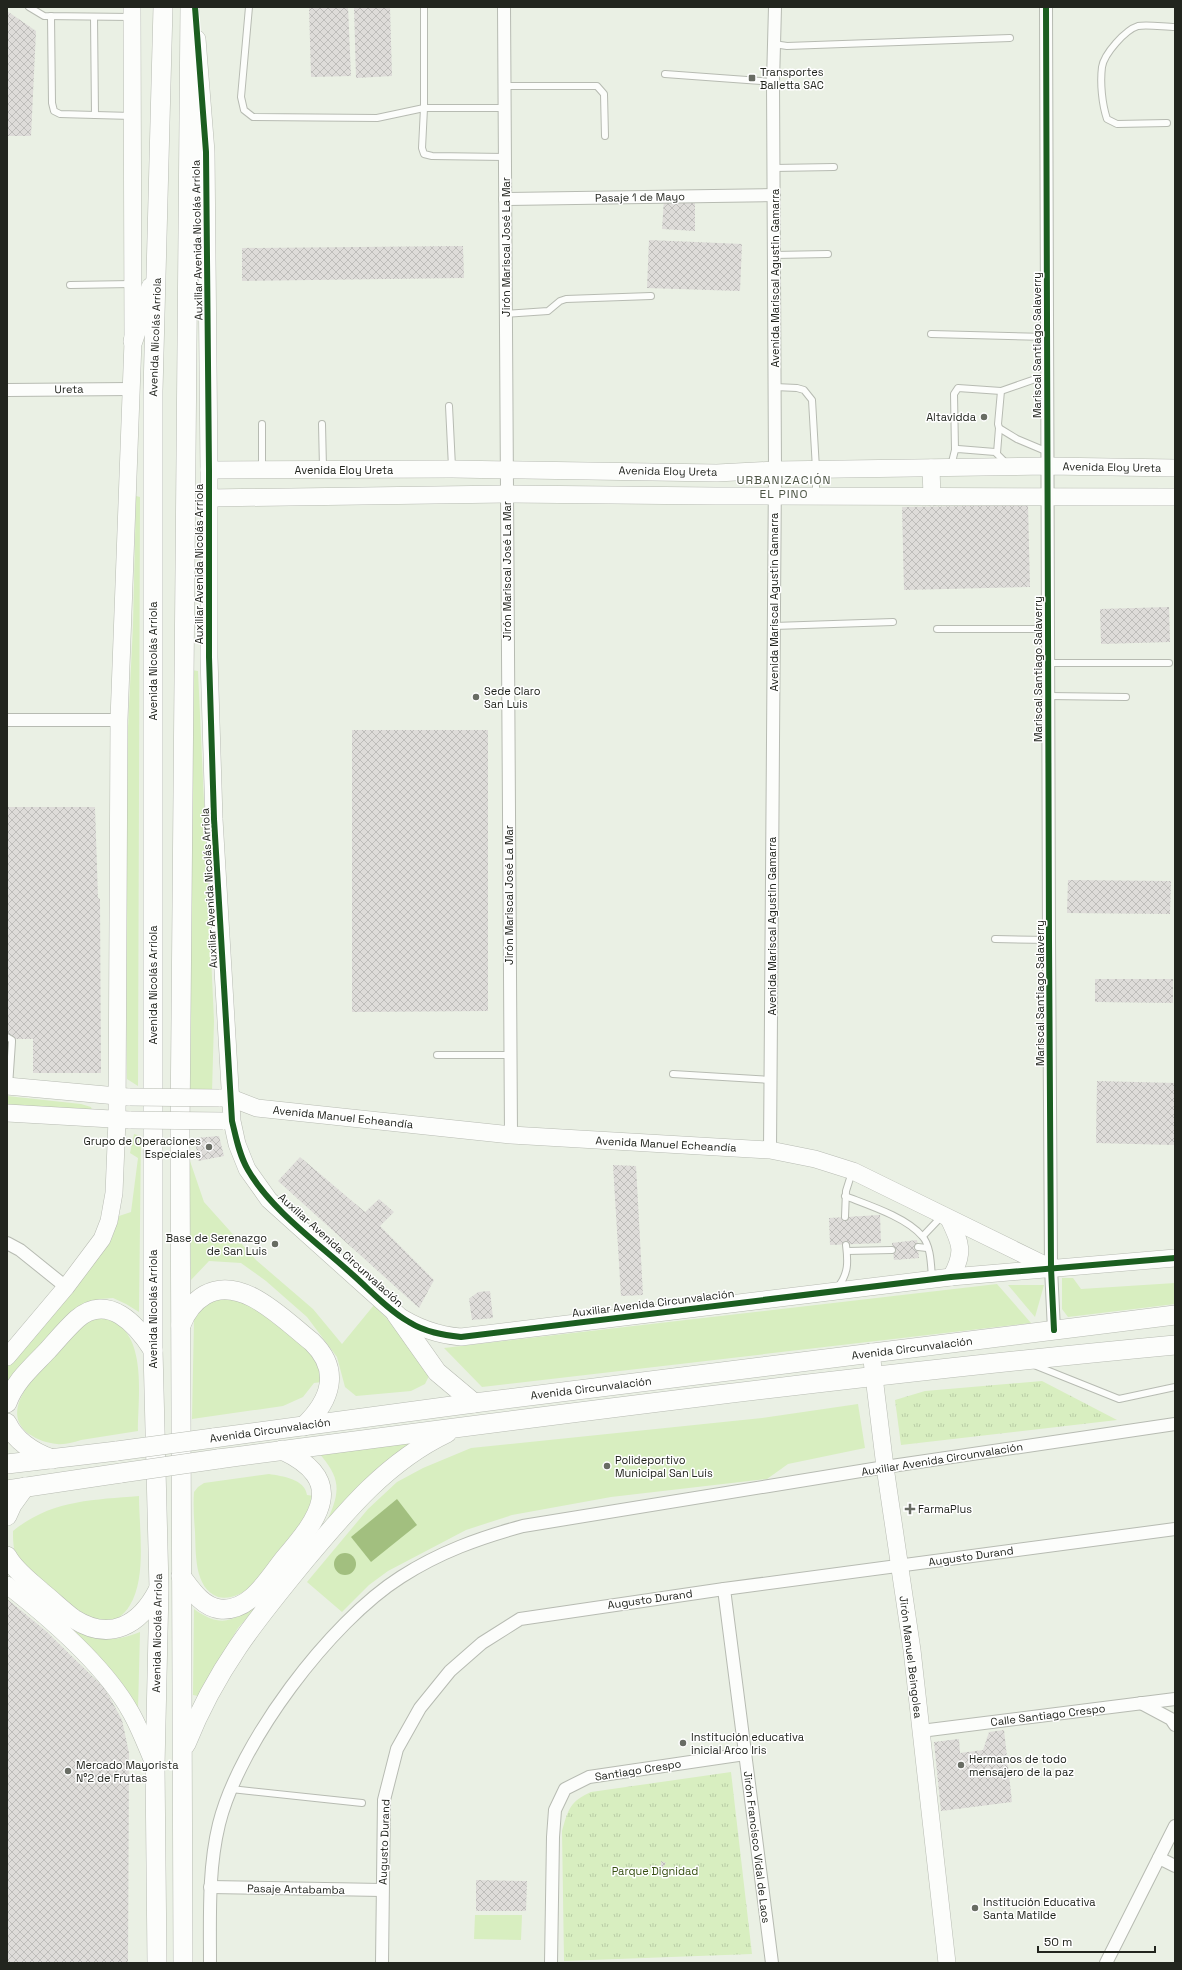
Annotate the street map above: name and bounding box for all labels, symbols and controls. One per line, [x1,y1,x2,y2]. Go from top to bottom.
place label: Transportes Balletta SAC [760,65,824,92]
marker: Transportes Balletta SAC [747,73,757,83]
street label: Auxiliar Avenida Nicolás Arriola [189,159,205,320]
street label: Jirón Mariscal José La Mar [499,177,513,317]
street label: Avenida Mariscal Agustin Gamarra [768,188,782,367]
street label: Pasaje 1 de Mayo [595,189,685,205]
street label: Mariscal Santiago Salaverry [1030,272,1044,418]
street label: Avenida Nicolás Arriola [146,277,164,397]
street label: Ureta [54,382,84,396]
place label: Altavidda [926,410,977,424]
marker: Altavidda [979,412,989,422]
street label: Avenida Eloy Ureta [1062,459,1162,475]
street label: Avenida Eloy Ureta [295,463,394,477]
street label: Avenida Eloy Ureta [618,463,718,479]
district label: URBANIZACIÓN EL PINO [737,472,831,502]
street label: Auxiliar Avenida Nicolás Arriola [192,483,206,644]
street label: Jirón Mariscal José La Mar [500,501,514,641]
street label: Avenida Mariscal Agustin Gamarra [767,512,781,691]
street label: Mariscal Santiago Salaverry [1031,596,1045,742]
street label: Avenida Nicolás Arriola [146,601,160,721]
place label: Sede Claro San Luis [484,684,541,711]
marker: Sede Claro San Luis [471,692,481,702]
street label: Auxiliar Avenida Nicolás Arriola [198,807,220,969]
street label: Jirón Mariscal José La Mar [502,825,516,965]
street label: Avenida Mariscal Agustin Gamarra [765,836,779,1015]
street label: Mariscal Santiago Salaverry [1033,920,1047,1066]
street label: Avenida Nicolás Arriola [146,925,160,1045]
street label: Avenida Manuel Echeandía [272,1103,415,1131]
street label: Avenida Manuel Echeandía [595,1133,737,1155]
place label: Grupo de Operaciones Especiales [84,1134,201,1161]
marker: Grupo de Operaciones Especiales [204,1142,214,1152]
street label: Auxiliar Avenida Circunvalación [276,1190,406,1310]
place label: Base de Serenazgo de San Luis [166,1231,267,1258]
marker: Base de Serenazgo de San Luis [270,1239,280,1249]
street label: Avenida Nicolás Arriola [146,1249,160,1369]
street label: Auxiliar Avenida Circunvalación [571,1286,735,1320]
street label: Avenida Circunvalación [851,1334,973,1362]
street label: Avenida Circunvalación [530,1374,652,1402]
street label: Avenida Circunvalación [209,1415,331,1445]
street label: Auxiliar Avenida Circunvalación [860,1439,1024,1479]
place label: Polideportivo Municipal San Luis [615,1453,713,1480]
marker: Polideportivo Municipal San Luis [602,1461,612,1471]
place label: FarmaPlus [918,1502,972,1516]
marker: FarmaPlus [905,1504,915,1514]
street label: Augusto Durand [928,1543,1014,1569]
street label: Avenida Nicolás Arriola [149,1573,165,1693]
street label: Augusto Durand [607,1586,693,1612]
street label: Jirón Manuel Beingolea [897,1595,926,1720]
street label: Calle Santiago Crespo [990,1701,1106,1729]
place label: Institución educativa inicial Arco Iris [691,1730,805,1757]
marker: Institución educativa inicial Arco Iris [678,1738,688,1748]
place label: Hermanos de todo mensajero de la paz [969,1752,1074,1779]
street label: Santiago Crespo [594,1756,682,1784]
place label: Mercado Mayorista N°2 de Frutas [76,1758,179,1785]
marker: Hermanos de todo mensajero de la paz [956,1760,966,1770]
marker: Mercado Mayorista N°2 de Frutas [63,1766,73,1776]
street label: Jirón Francisco Vidal de Laos [741,1770,773,1924]
street label: Augusto Durand [376,1799,392,1885]
park label: Parque Dignidad [612,1864,698,1878]
street label: Pasaje Antabamba [247,1881,346,1897]
place label: Institución Educativa Santa Matilde [983,1895,1096,1922]
marker: Institución Educativa Santa Matilde [970,1903,980,1913]
scale bar [1038,1928,1155,1954]
text: 50 m [1044,1934,1072,1950]

